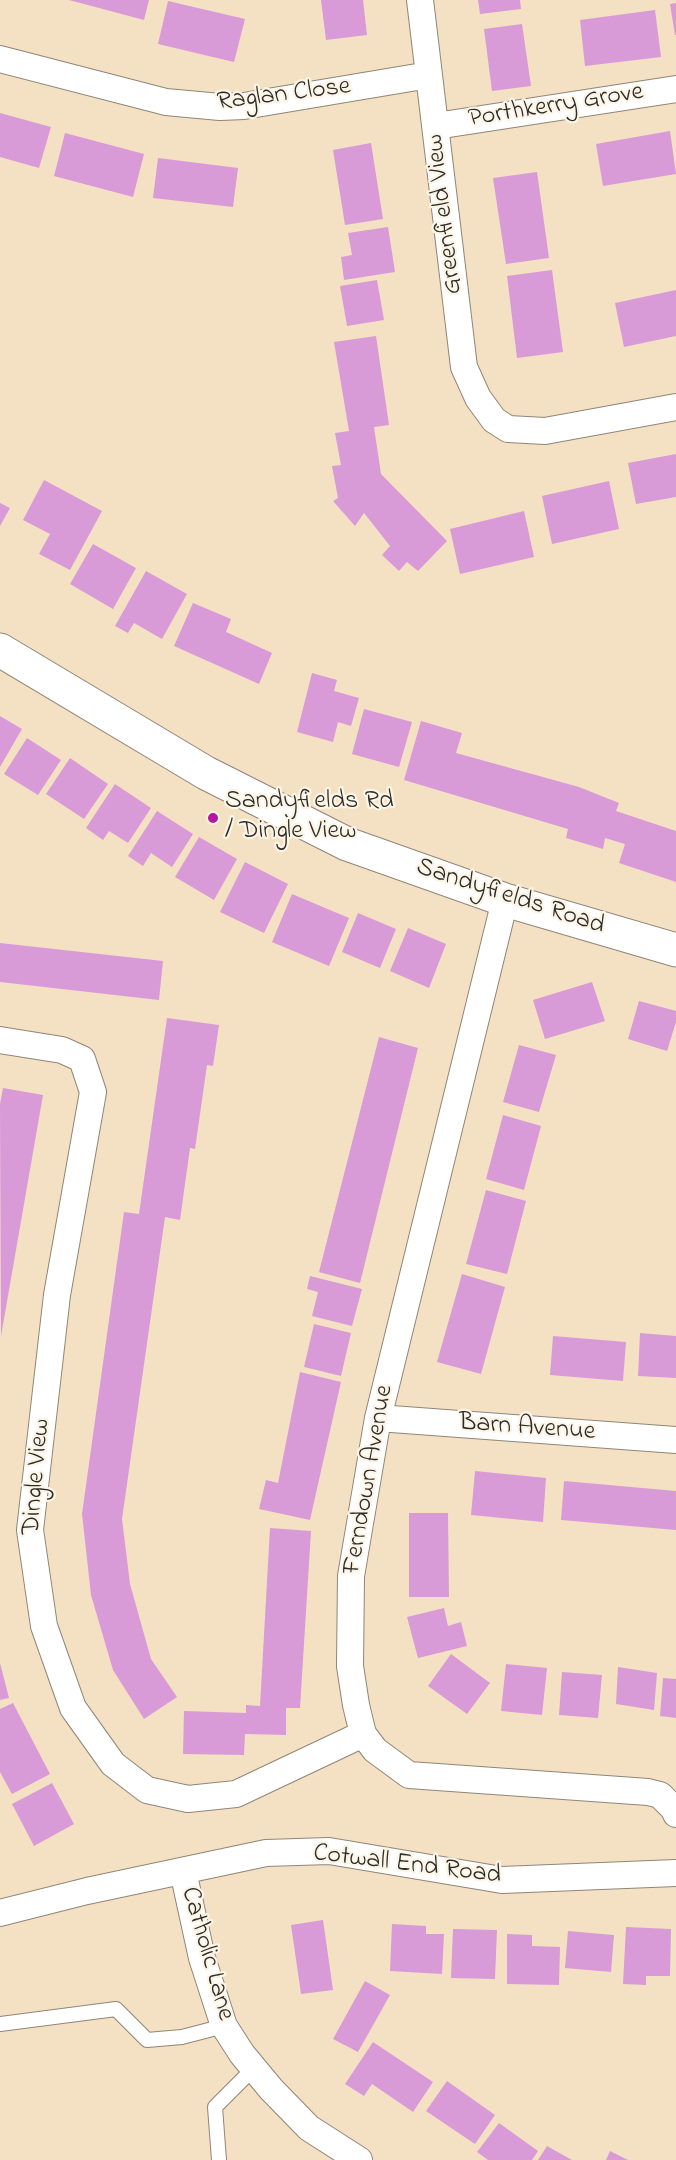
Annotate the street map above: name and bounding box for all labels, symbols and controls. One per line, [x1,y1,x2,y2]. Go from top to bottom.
street label: Raglan Close [216,72,352,120]
street label: Porthkerry Grove [466,78,646,136]
street label: Greenfield View [421,132,471,296]
place label: Sandyfields Rd / Dingle View [225,787,394,849]
marker: Sandyfields Rd / Dingle View [206,811,220,825]
street label: Sandyfields Road [412,853,608,943]
street label: Ferndown Avenue [338,1383,402,1577]
street label: Barn Avenue [458,1409,596,1449]
street label: Dingle View [17,1418,59,1536]
street label: Cotwall End Road [311,1839,503,1893]
street label: Catholic Lane [172,1884,240,2024]

